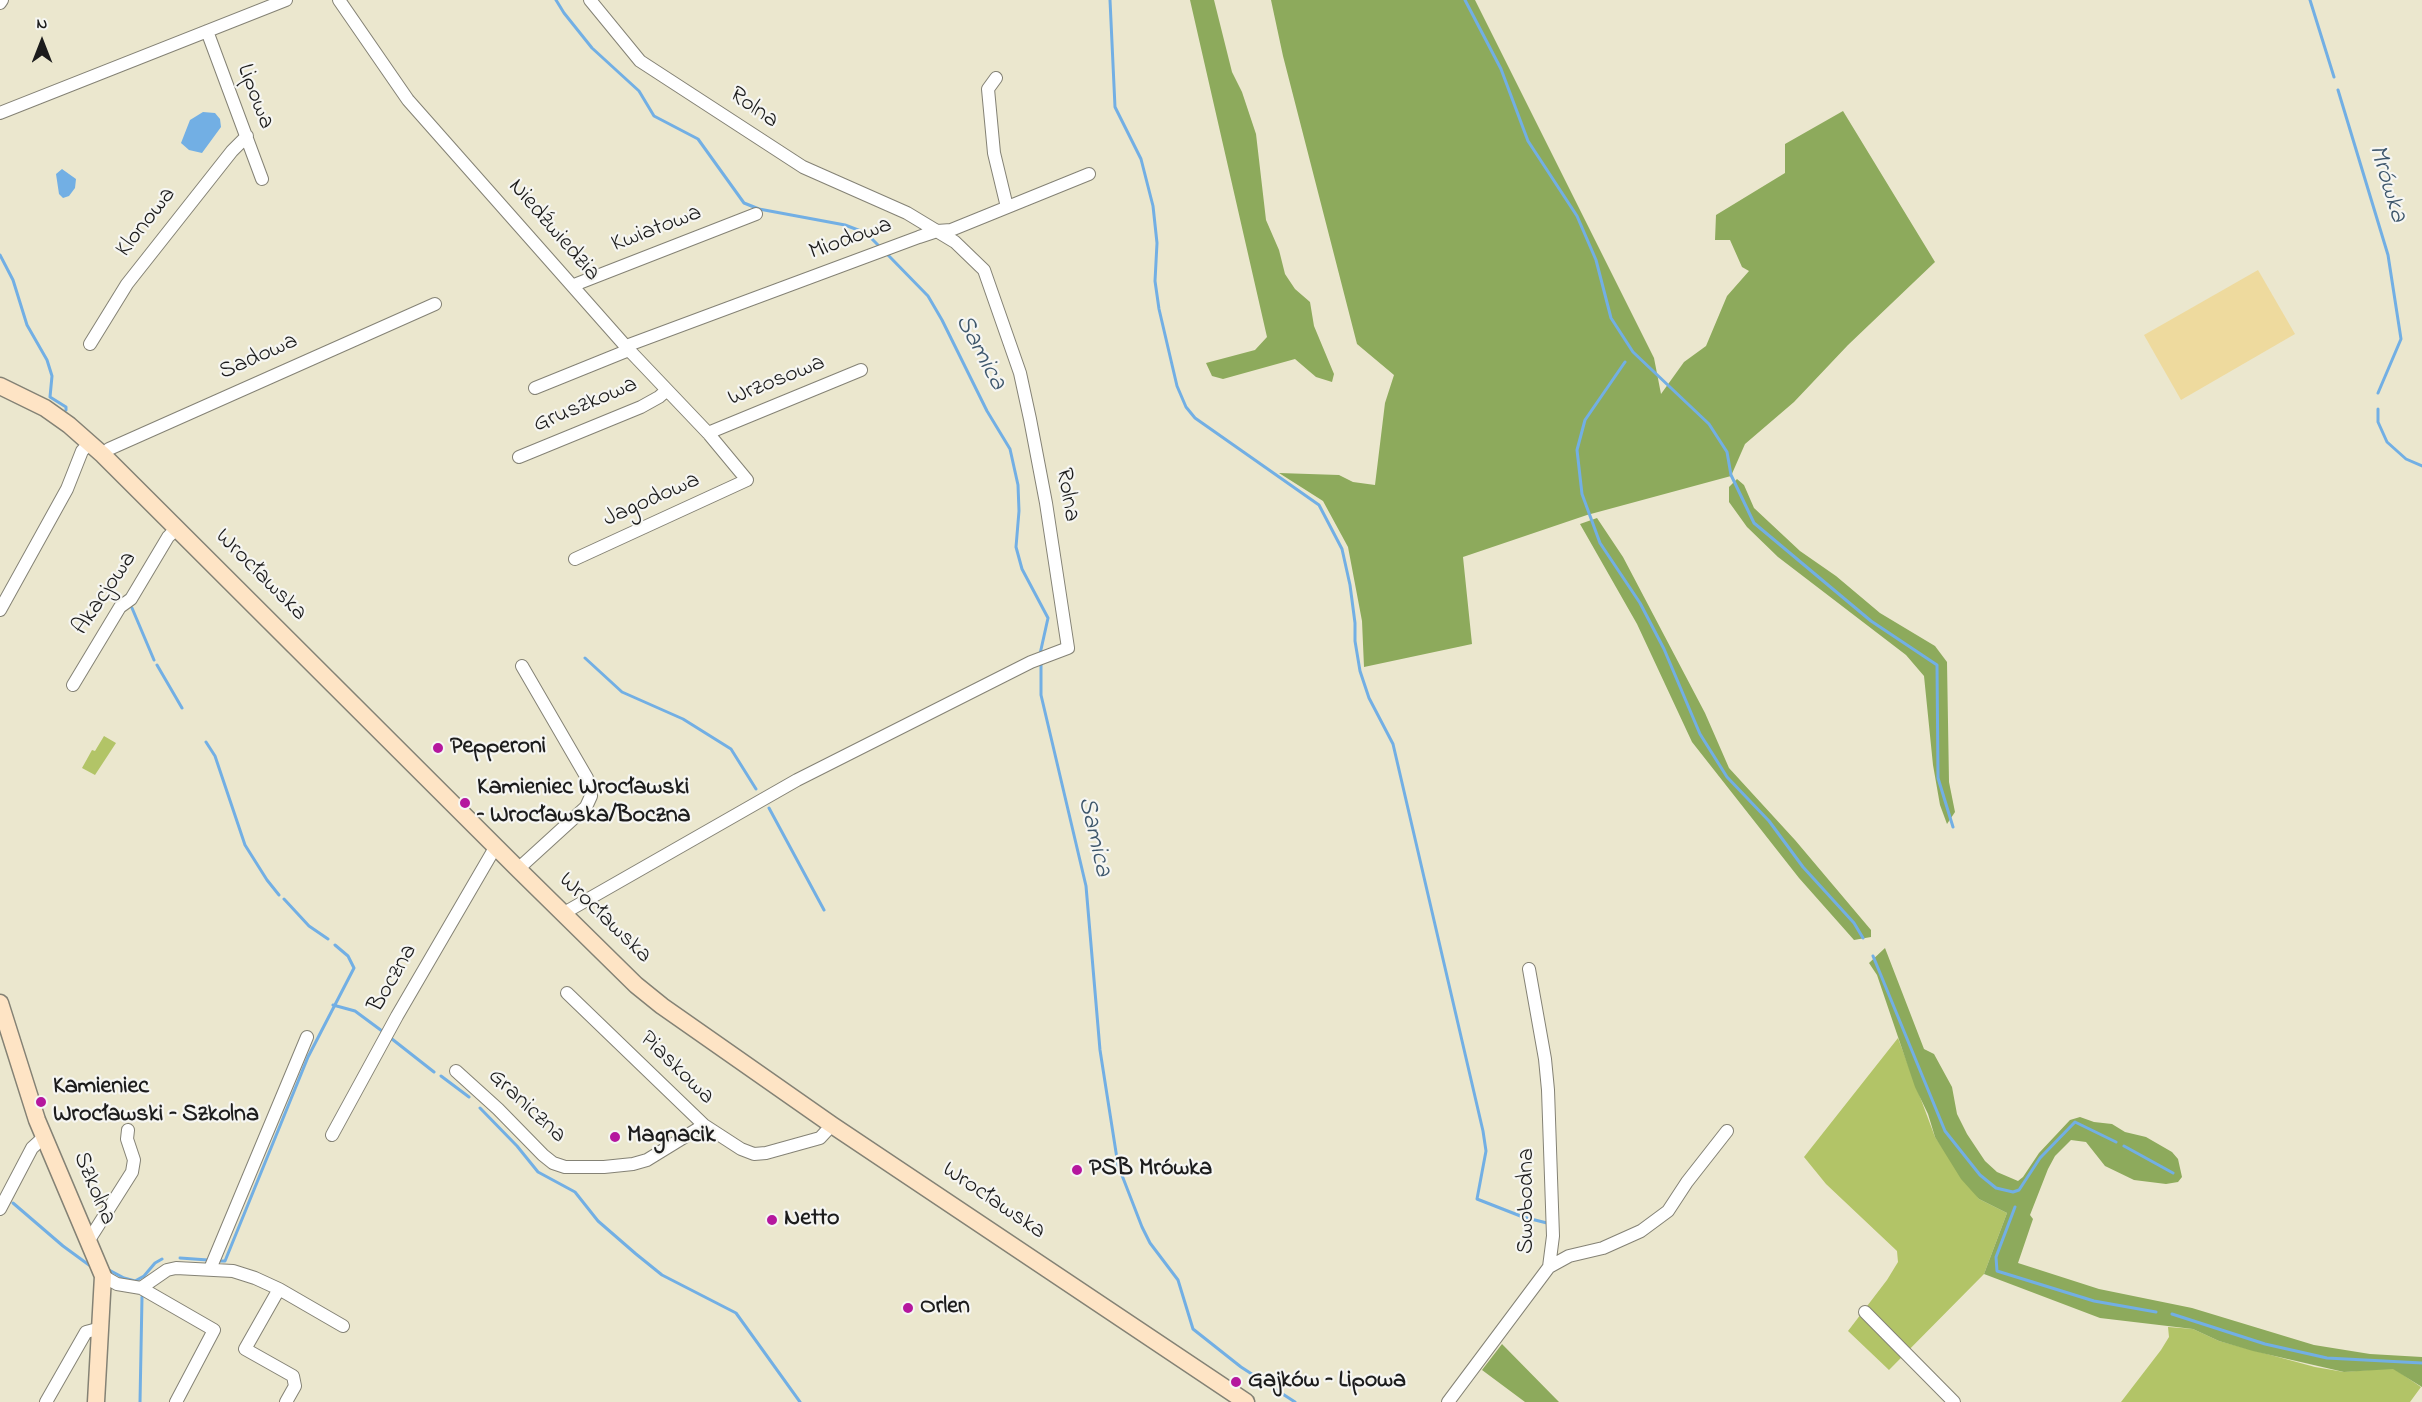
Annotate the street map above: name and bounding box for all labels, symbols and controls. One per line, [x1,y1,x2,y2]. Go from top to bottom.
north arrow [12,12,72,72]
text: N [37,12,47,36]
street label: Lipowa [228,60,280,134]
street label: Rolna [723,82,783,136]
water label: Mrówka [2359,142,2413,226]
street label: Niedźwiedzia [501,174,605,288]
street label: Klonowa [111,182,183,264]
street label: Kwiatowa [608,200,706,260]
street label: Miodowa [806,212,896,268]
water label: Samica [946,310,1012,396]
street label: Sadowa [215,328,303,388]
street label: Wrzosowa [724,350,830,414]
street label: Gruszkowa [530,371,642,441]
street label: Rolna [1047,466,1085,524]
street label: Jagodowa [599,467,705,535]
street label: Wrocławska [208,524,312,628]
street label: Akacjowa [68,547,144,641]
place label: Pepperoni [450,734,546,762]
marker: Pepperoni [431,741,445,755]
place label: Kamieniec Wrocławski – Wrocławska/Boczna [477,775,691,831]
water label: Samica [1069,794,1117,880]
marker: Kamieniec Wrocławski – Wrocławska/Boczna [458,796,472,810]
street label: Wrocławska [551,867,657,971]
street label: Boczna [363,940,425,1018]
street label: Piaskowa [632,1026,720,1112]
street label: Graniczna [481,1063,571,1151]
place label: Kamieniec Wrocławski – Szkolna [53,1074,259,1130]
marker: Kamieniec Wrocławski – Szkolna [34,1095,48,1109]
place label: Magnacik [627,1123,716,1151]
marker: Magnacik [608,1130,622,1144]
street label: Szkolna [65,1148,121,1230]
street label: Swobodna [1514,1148,1542,1254]
place label: PSB Mrówka [1089,1156,1212,1184]
street label: Wrocławska [936,1157,1050,1247]
marker: PSB Mrówka [1070,1163,1084,1177]
place label: Netto [784,1206,840,1234]
marker: Netto [765,1213,779,1227]
place label: Orlen [920,1294,970,1322]
marker: Orlen [901,1301,915,1315]
place label: Gajków – Lipowa [1248,1368,1406,1396]
marker: Gajków – Lipowa [1229,1375,1243,1389]

